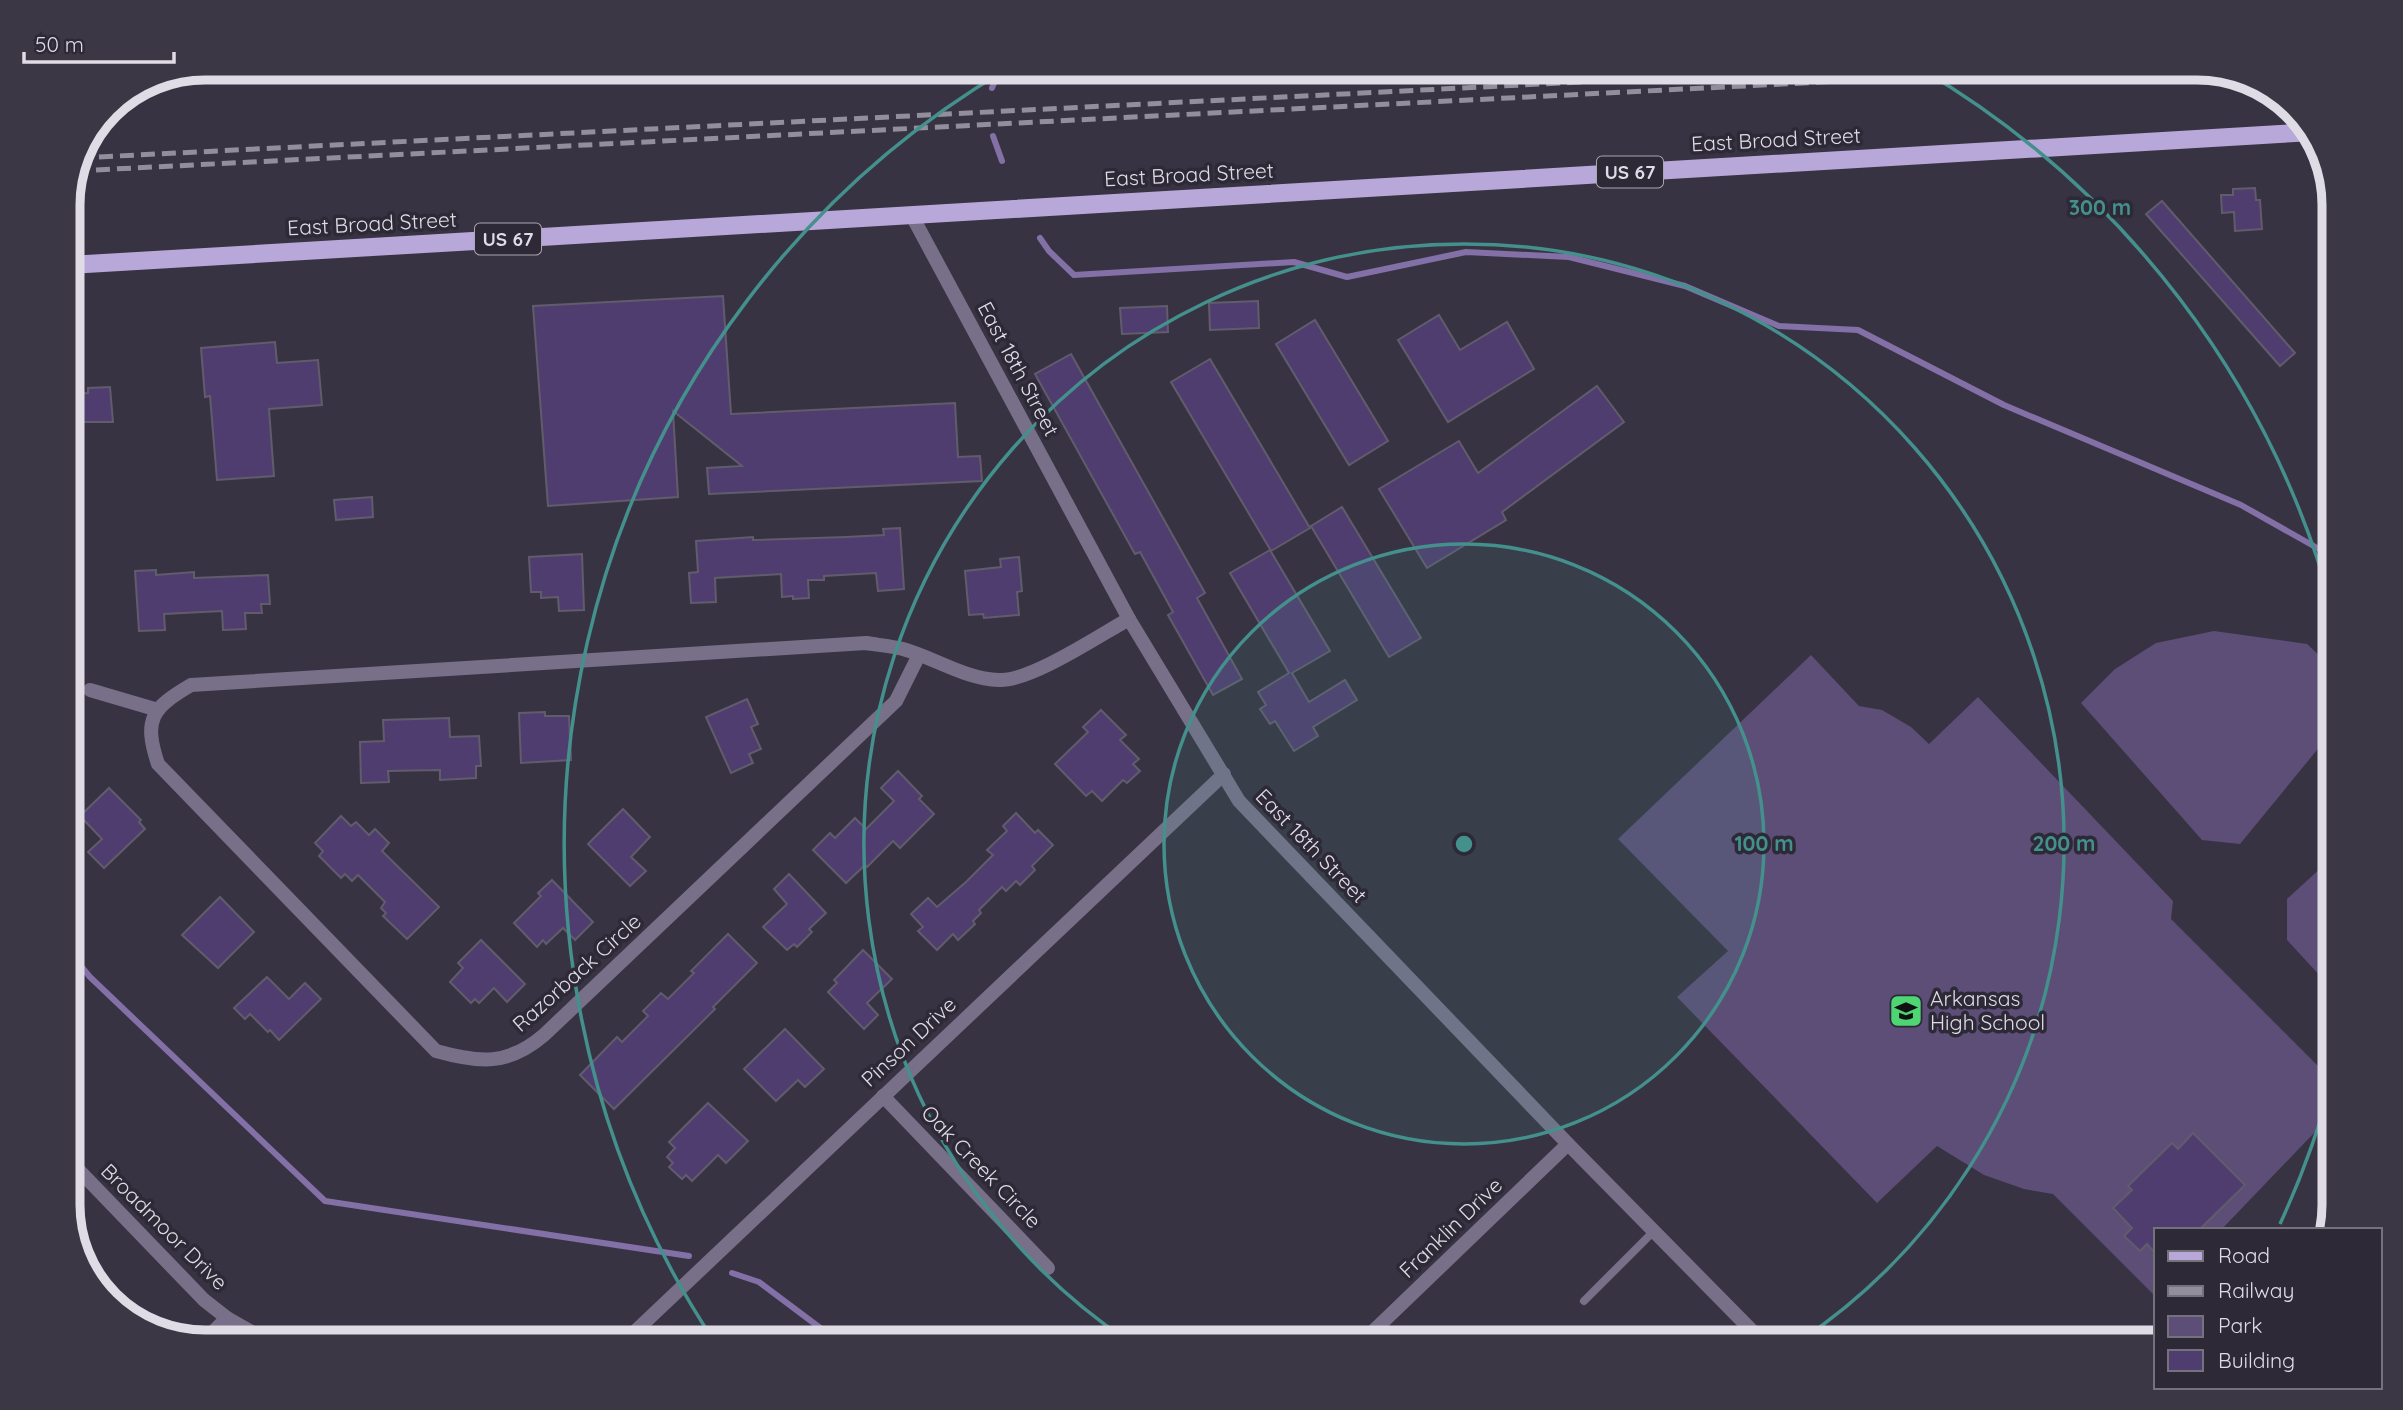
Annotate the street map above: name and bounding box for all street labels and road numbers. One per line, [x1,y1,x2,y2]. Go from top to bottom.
street label: East Broad Street [1690,122,1861,156]
road number: US 67 [1597,156,1663,188]
street label: East Broad Street [1103,157,1274,191]
street label: East Broad Street [286,206,457,240]
road number: US 67 [475,224,541,255]
street label: East 18th Street [973,297,1065,440]
street label: East 18th Street [1251,783,1373,908]
street label: Razorback Circle [507,908,646,1037]
street label: Pinson Drive [856,991,961,1092]
street label: Oak Creek Circle [916,1099,1047,1233]
street label: Broadmoor Drive [96,1158,233,1295]
street label: Franklin Drive [1393,1172,1507,1283]

